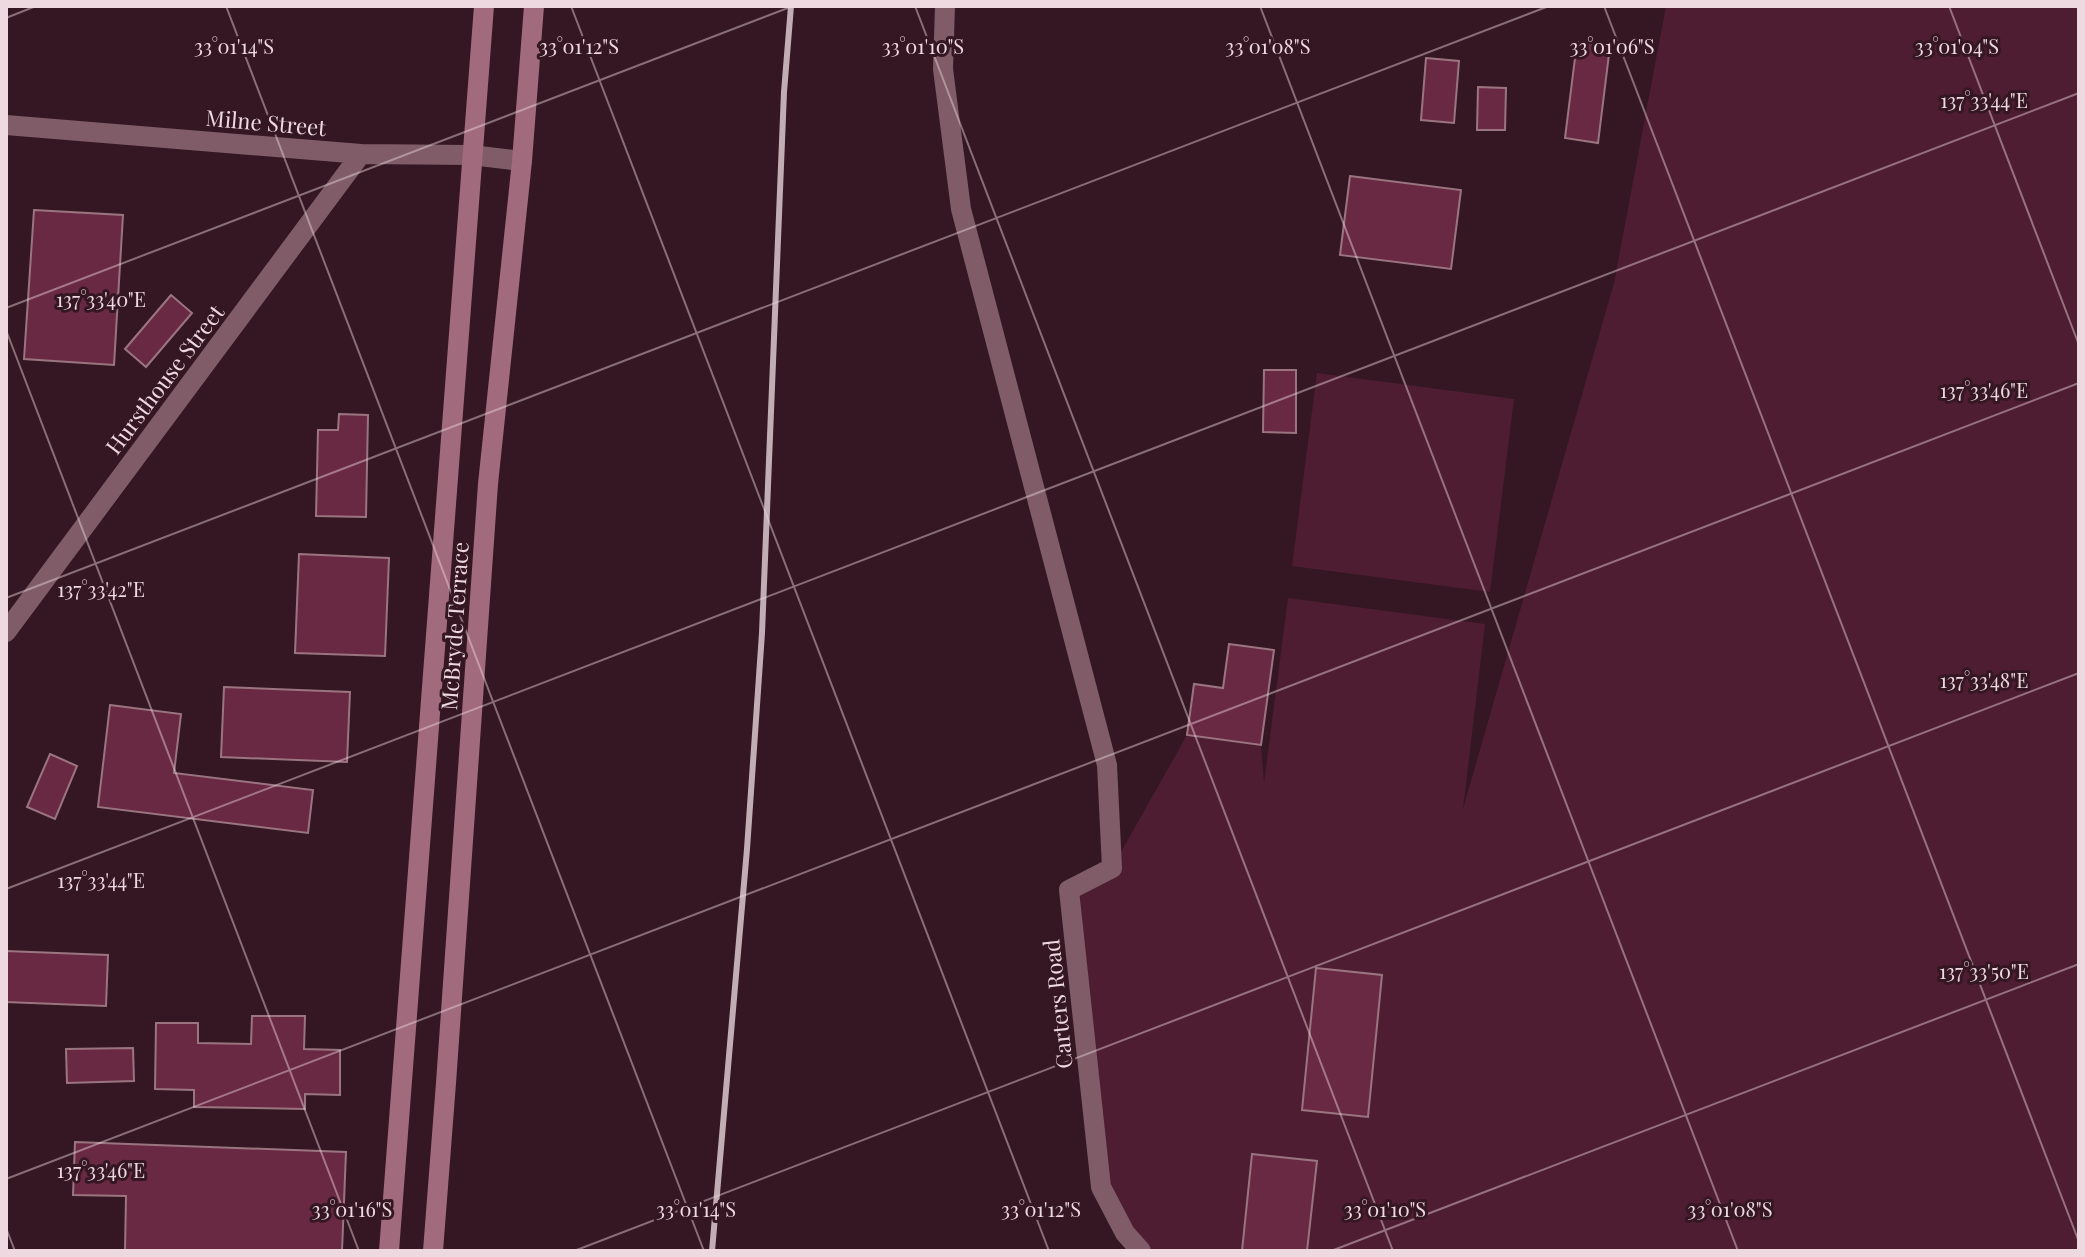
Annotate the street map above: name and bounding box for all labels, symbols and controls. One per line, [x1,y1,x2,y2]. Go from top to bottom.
text: 33°01'14"S [194,32,274,59]
text: 33°01'12"S [539,32,619,59]
text: 33°01'10"S [882,32,964,59]
text: 33°01'08"S [1225,32,1311,59]
text: 33°01'06"S [1570,32,1654,59]
text: 33°01'04"S [1915,32,1999,59]
text: 137°33'44"E [1940,86,2028,113]
street label: Milne Street [205,102,329,142]
text: 137°33'40"E [56,285,146,312]
street label: Hursthouse Street [98,297,231,460]
text: 137°33'46"E [1940,376,2028,403]
street label: McBryde Terrace [433,541,475,711]
text: 137°33'42"E [57,575,145,602]
text: 137°33'48"E [1940,666,2028,693]
text: 137°33'44"E [57,866,145,893]
street label: Carters Road [1035,938,1079,1070]
text: 137°33'50"E [1939,957,2029,984]
text: 137°33'46"E [57,1156,145,1183]
text: 33°01'16"S [312,1195,392,1222]
text: 33°01'14"S [656,1195,736,1222]
text: 33°01'12"S [1001,1195,1081,1222]
text: 33°01'10"S [1344,1195,1426,1222]
text: 33°01'08"S [1687,1195,1773,1222]

